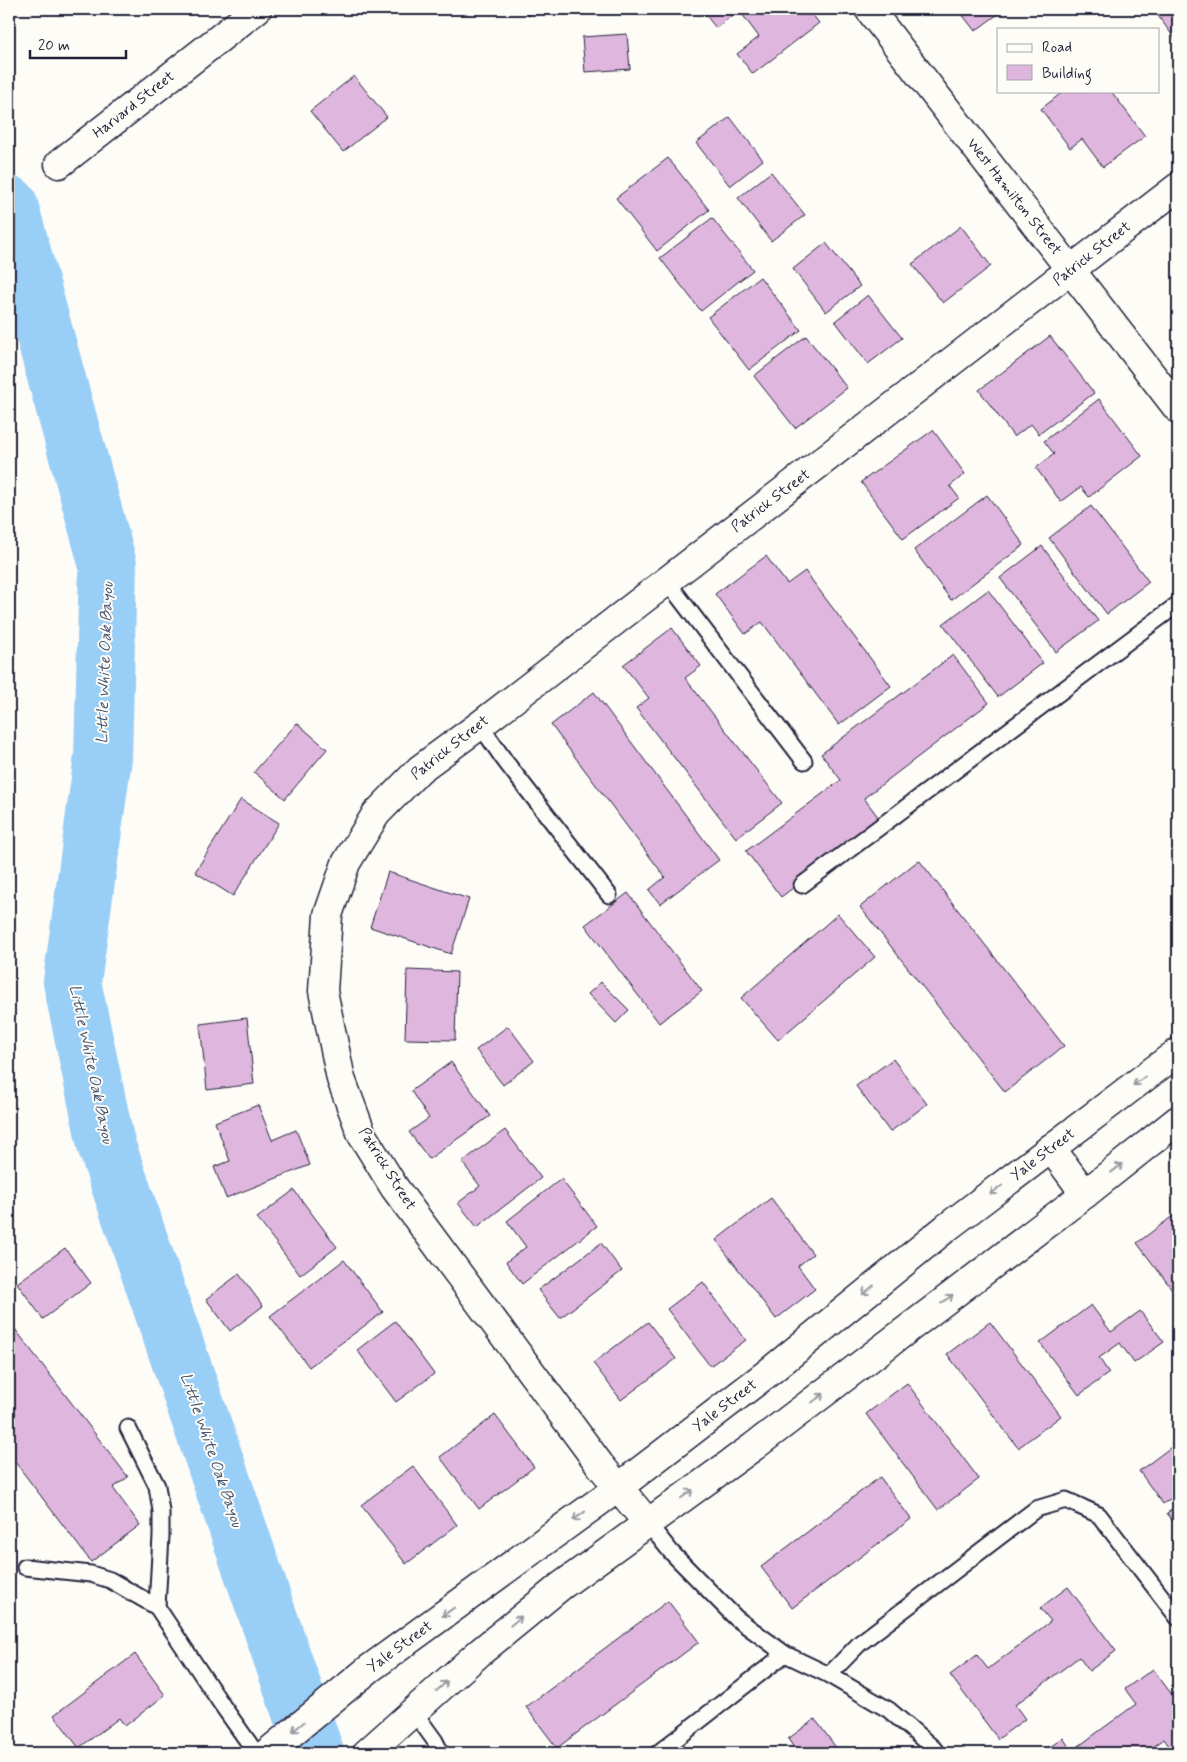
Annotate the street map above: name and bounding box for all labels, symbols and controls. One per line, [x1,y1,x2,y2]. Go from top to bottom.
scale bar [30,28,126,60]
legend [997,28,1160,92]
text: 20 m [38,36,70,56]
text: Road [1042,38,1072,58]
text: Building [1042,64,1092,85]
street label: Harvard Street [89,67,179,143]
street label: West Hamilton Street [962,134,1066,260]
street label: Patrick Street [1049,217,1135,291]
street label: Patrick Street [727,465,815,537]
water label: Little White Oak Bayou [92,580,118,744]
street label: Patrick Street [407,711,493,785]
water label: Little White Oak Bayou [64,983,118,1147]
one-way arrow [1133,1076,1146,1087]
street label: Patrick Street [354,1124,420,1214]
street label: Yale Street [1007,1124,1079,1186]
one-way arrow [1110,1163,1123,1174]
one-way arrow [989,1185,1003,1195]
one-way arrow [862,1285,875,1296]
one-way arrow [940,1294,953,1305]
water label: Little White Oak Bayou [175,1370,248,1531]
street label: Yale Street [689,1375,761,1437]
one-way arrow [811,1393,825,1403]
one-way arrow [680,1489,694,1499]
one-way arrow [572,1511,586,1521]
one-way arrow [441,1607,455,1617]
one-way arrow [509,1616,522,1627]
street label: Yale Street [363,1617,437,1677]
one-way arrow [436,1680,449,1692]
one-way arrow [292,1721,305,1733]

